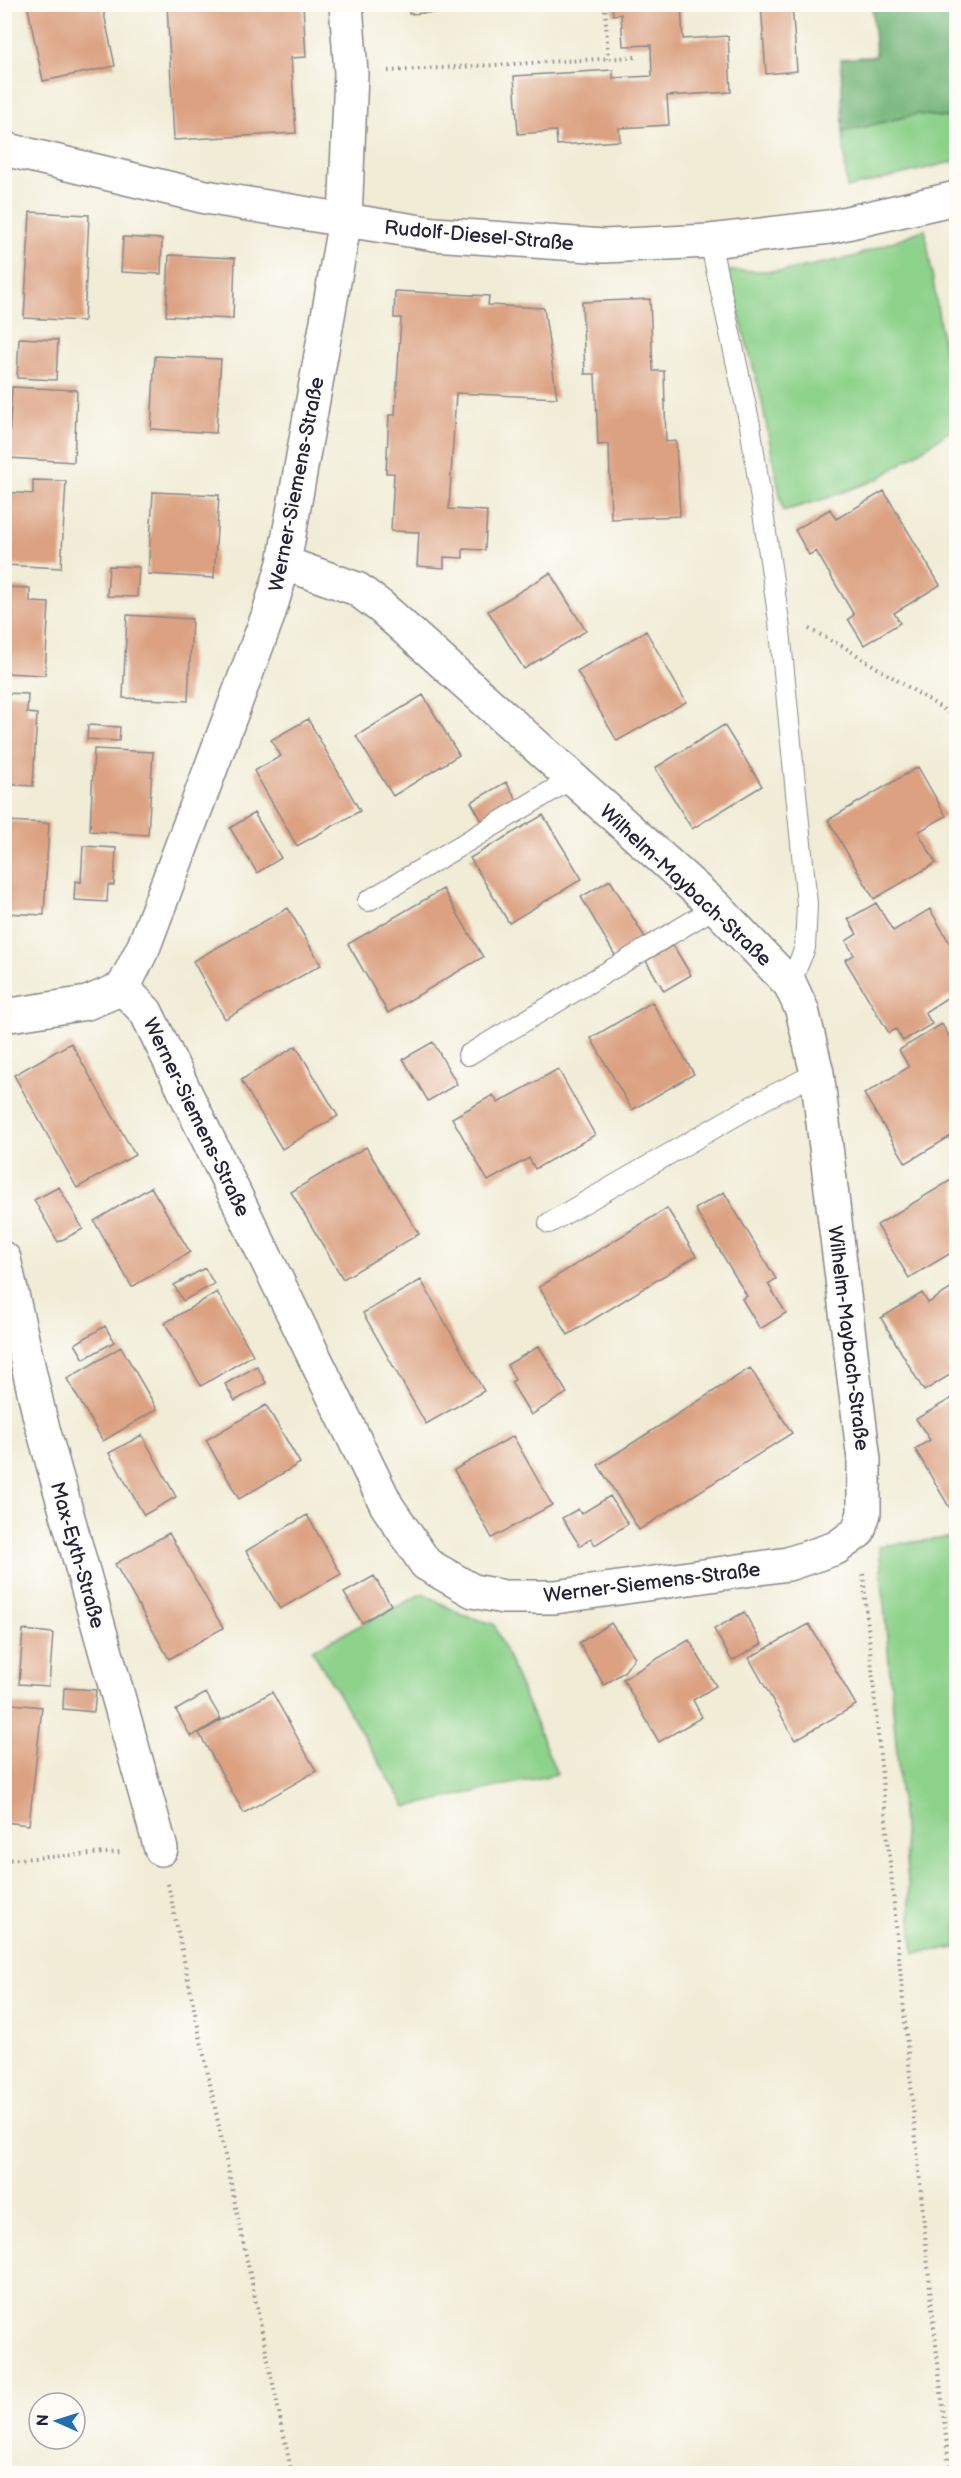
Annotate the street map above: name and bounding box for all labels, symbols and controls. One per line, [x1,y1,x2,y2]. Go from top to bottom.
street label: Rudolf-Diesel-Straße [383,216,575,256]
street label: Werner-Siemens-Straße [264,375,330,594]
street label: Wilhelm-Maybach-Straße [594,800,776,972]
street label: Werner-Siemens-Straße [137,1014,255,1221]
street label: Wilhelm-Maybach-Straße [822,1224,874,1452]
street label: Max-Eyth-Straße [45,1479,109,1631]
street label: Werner-Siemens-Straße [542,1558,762,1608]
north arrow [27,2391,87,2451]
text: N [34,2414,53,2427]

